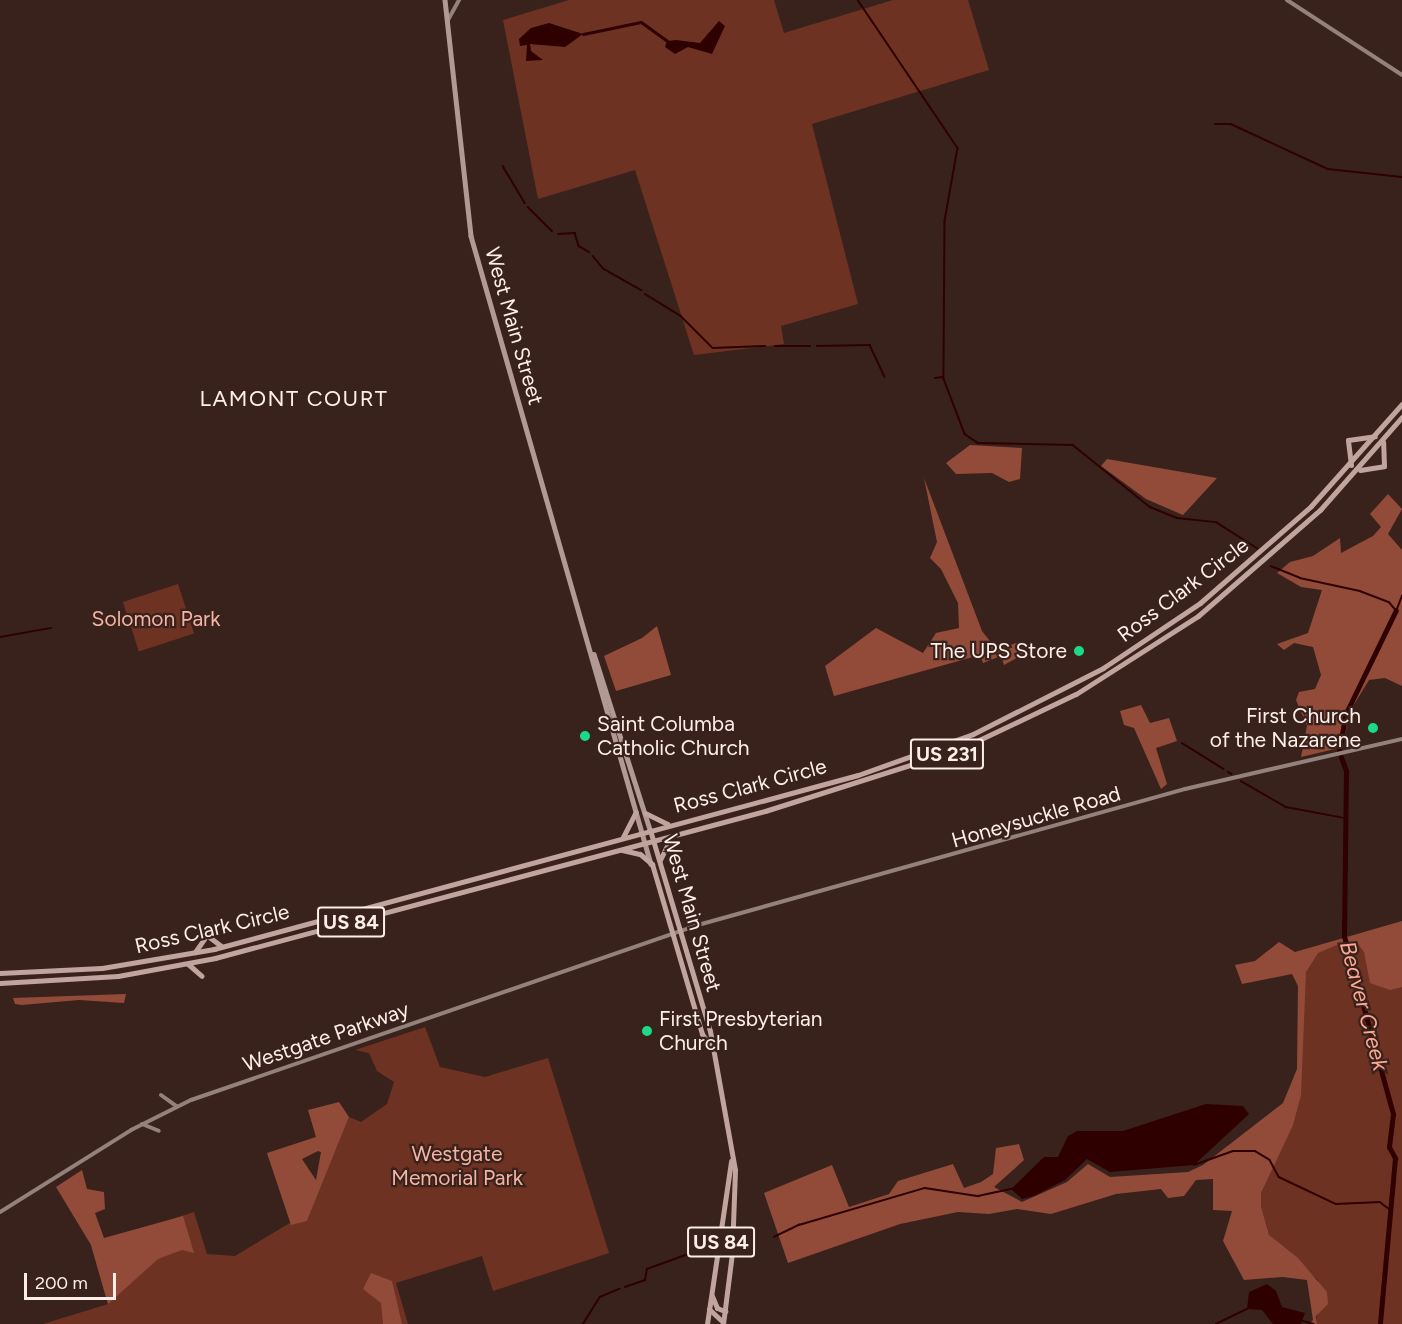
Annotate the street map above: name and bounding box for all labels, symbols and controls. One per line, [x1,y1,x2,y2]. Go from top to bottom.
street label: West Main Street [479,244,549,408]
district label: LAMONT COURT [200,386,388,412]
street label: Ross Clark Circle [1112,533,1254,647]
park label: Solomon Park [92,606,220,632]
place label: The UPS Store [930,638,1067,664]
marker: The UPS Store [1072,644,1086,658]
place label: First Church of the Nazarene [1210,703,1361,753]
place label: Saint Columba Catholic Church [597,711,749,761]
marker: First Church of the Nazarene [1366,721,1380,735]
marker: Saint Columba Catholic Church [578,729,592,743]
road number: US 231 [910,737,984,771]
street label: Ross Clark Circle [671,753,829,819]
street label: Honeysuckle Road [949,781,1123,853]
street label: West Main Street [657,831,727,995]
street label: Ross Clark Circle [132,899,292,959]
road number: US 84 [316,905,386,939]
water label: Beaver Creek [1334,939,1394,1073]
street label: Westgate Parkway [240,997,412,1077]
place label: First Presbyterian Church [659,1006,823,1056]
marker: First Presbyterian Church [640,1024,654,1038]
park label: Westgate Memorial Park [391,1141,523,1191]
road number: US 84 [686,1225,756,1259]
scale bar [27,1261,118,1299]
text: 200 m [35,1272,88,1294]

